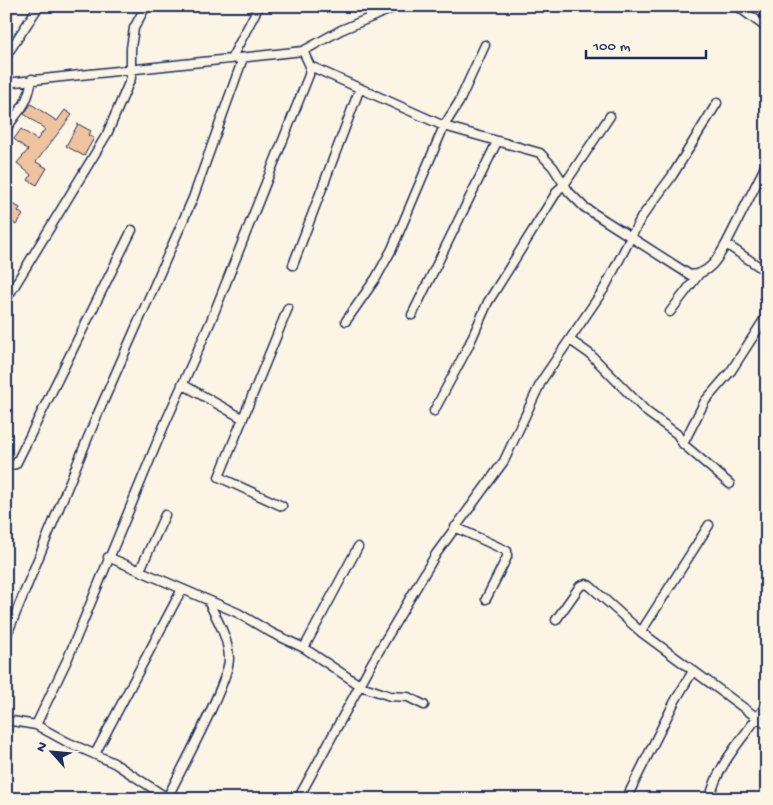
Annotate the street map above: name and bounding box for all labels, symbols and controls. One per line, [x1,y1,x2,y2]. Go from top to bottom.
scale bar [586,28,706,60]
text: 100 m [592,38,631,56]
north arrow [28,728,78,778]
text: N [33,739,52,755]

